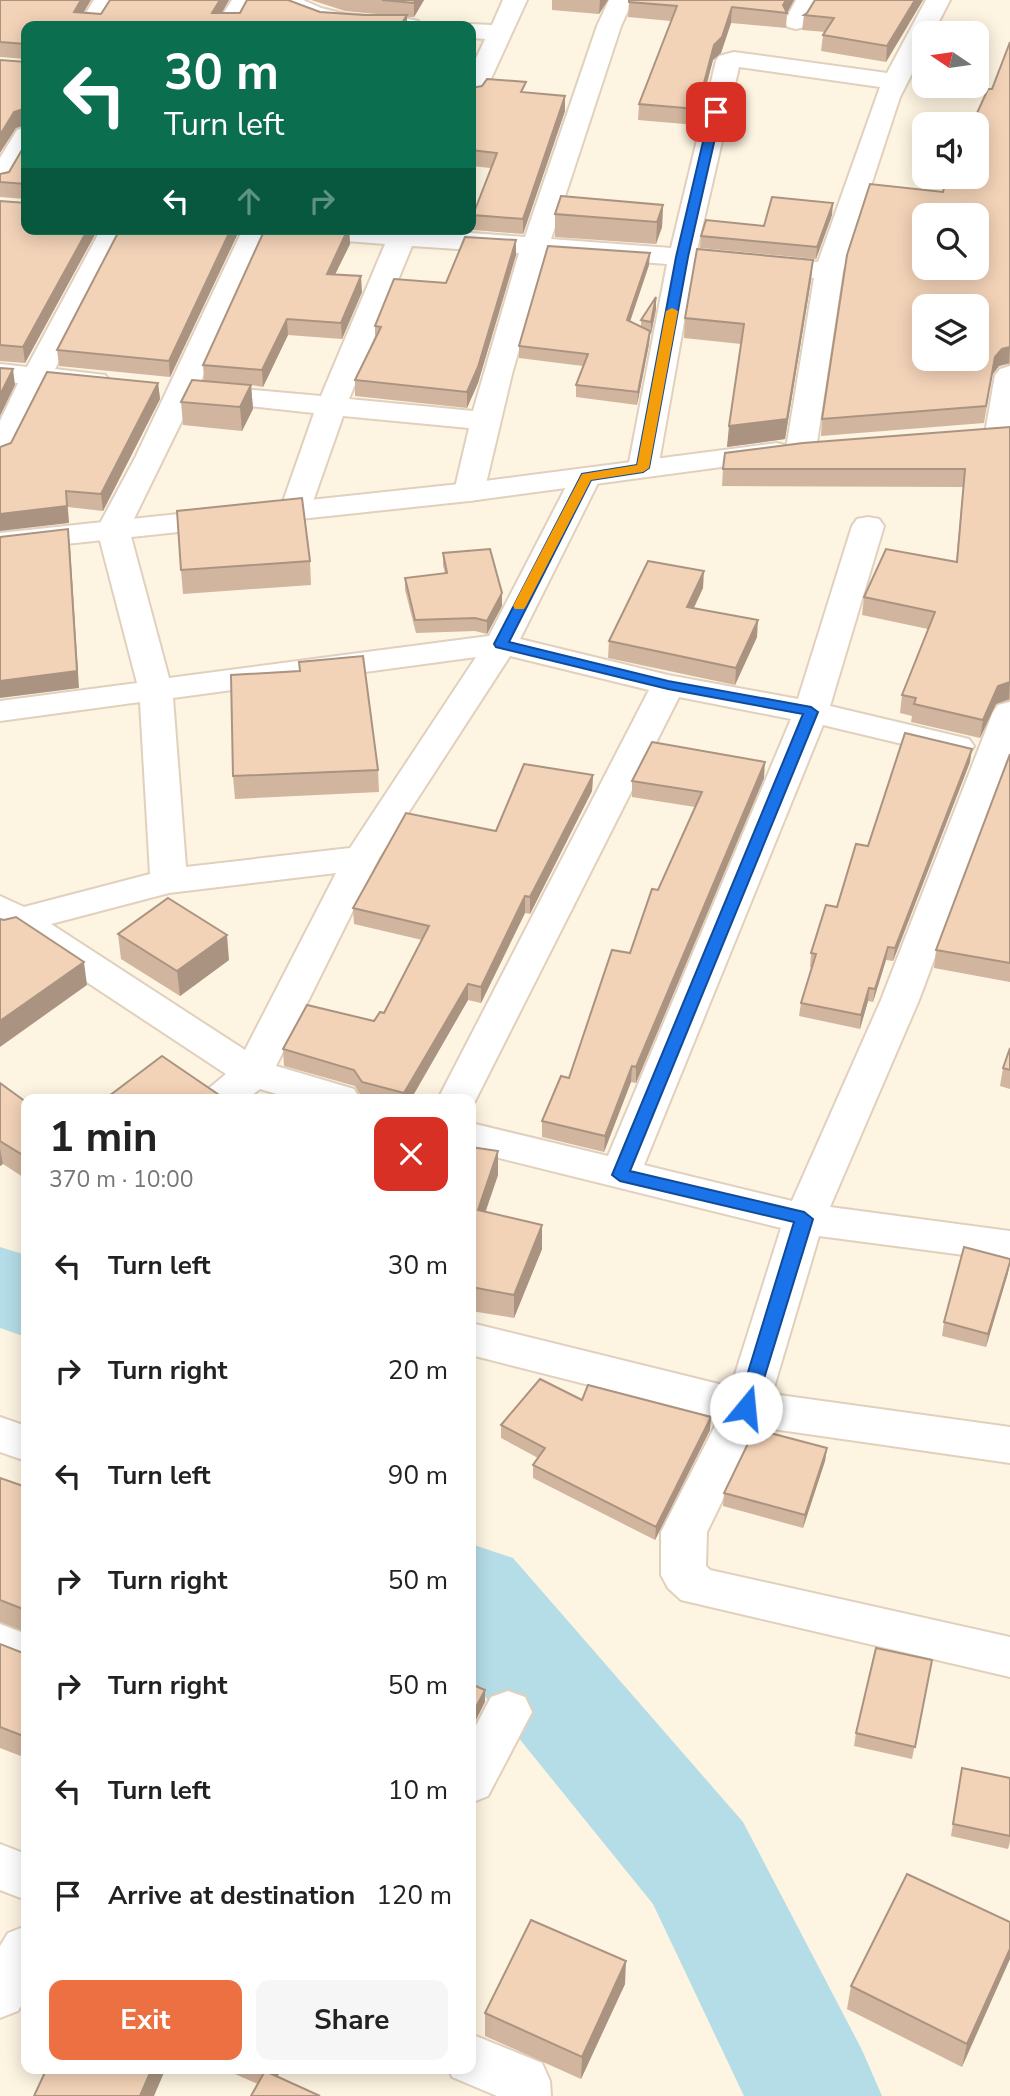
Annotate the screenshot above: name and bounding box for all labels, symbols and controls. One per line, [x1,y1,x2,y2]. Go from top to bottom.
north arrow [912,21,989,98]
map controls [912,21,989,371]
text: 30 m [164,39,279,106]
icon: left [49,49,140,140]
pin [686,82,746,142]
icon: arrive [697,93,735,131]
text: Turn left [164,103,284,146]
button: sound [912,112,989,189]
icon: left [157,182,195,220]
icon: ahead [230,182,268,220]
icon: right [303,182,341,220]
button: search [912,203,989,280]
button: layers [912,294,989,371]
text: 1 min [49,1109,158,1166]
button: close [374,1117,448,1191]
text: 370 m · 10:00 [49,1164,194,1195]
icon: left [49,1247,87,1285]
text: Turn left [108,1248,211,1283]
text: 30 m [388,1248,448,1283]
icon: right [49,1352,87,1390]
text: Turn right [108,1353,227,1388]
text: 20 m [388,1353,448,1388]
position arrow [709,1371,783,1445]
icon: left [49,1457,87,1495]
text: Turn left [108,1458,211,1493]
text: 90 m [388,1458,448,1493]
icon: right [49,1562,87,1600]
text: Turn right [108,1563,227,1598]
text: 50 m [388,1563,448,1598]
icon: right [49,1667,87,1705]
text: Turn right [108,1668,227,1703]
text: 50 m [388,1668,448,1703]
icon: left [49,1772,87,1810]
text: Turn left [108,1773,211,1808]
text: 10 m [388,1773,448,1808]
icon: arrive [49,1877,87,1915]
text: Arrive at destination [108,1878,355,1913]
text: 120 m [376,1878,452,1913]
button: Exit [49,1980,242,2060]
button: Share [256,1980,448,2060]

